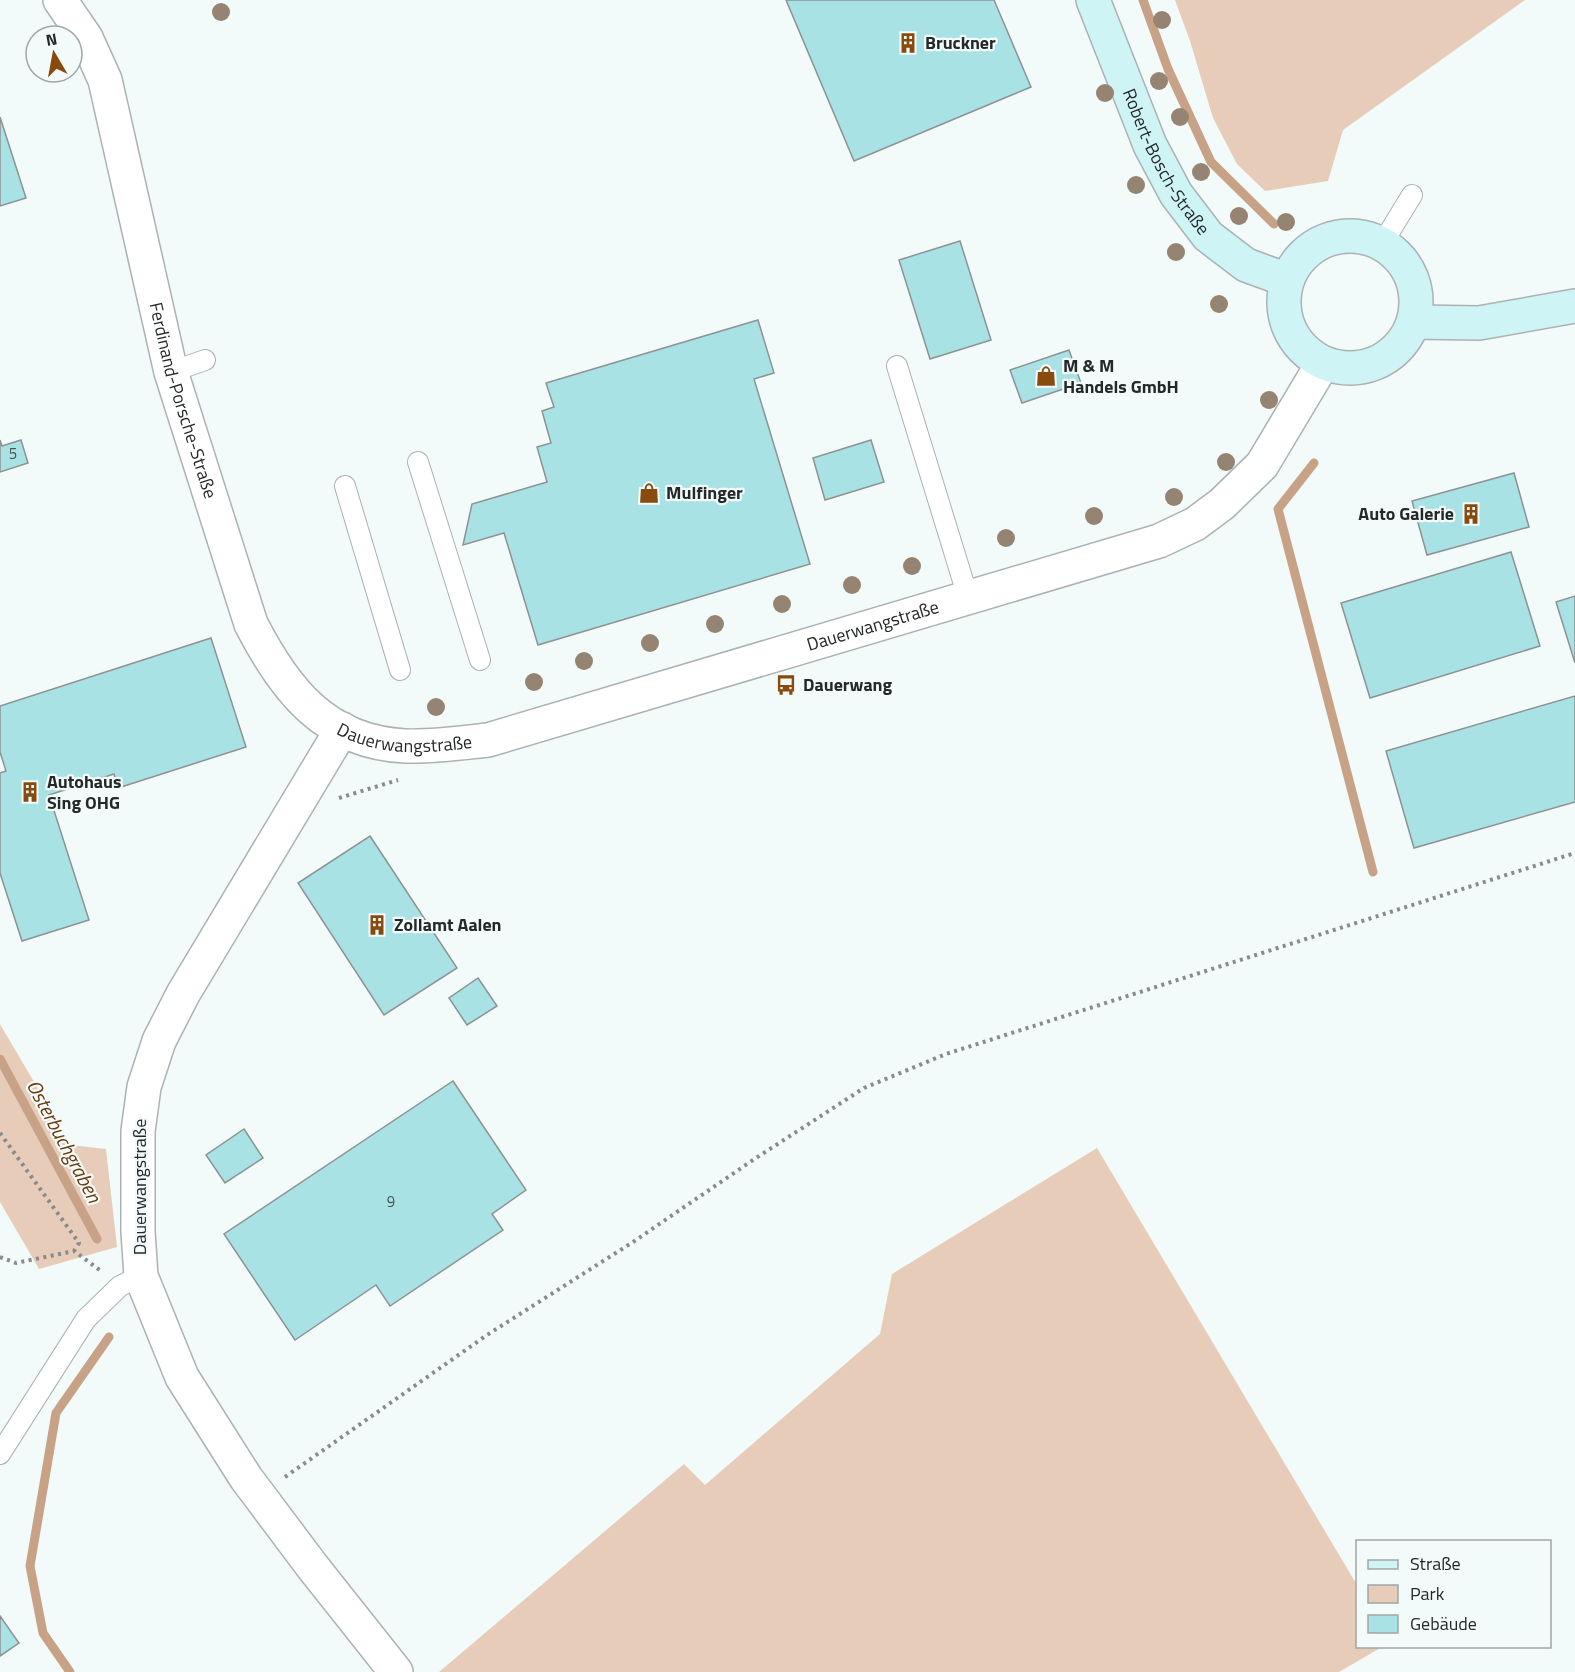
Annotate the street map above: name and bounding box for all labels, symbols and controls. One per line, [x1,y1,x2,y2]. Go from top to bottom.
north arrow [24,24,84,84]
text: N [44,26,59,52]
place label: Bruckner [925,29,996,56]
building icon: Bruckner [896,31,920,55]
street label: Robert-Bosch-Straße [1116,84,1217,240]
street label: Ferdinand-Porsche-Straße [143,300,224,502]
place label: M & M Handels GmbH [1063,352,1179,400]
shop icon: M & M Handels GmbH [1034,364,1058,388]
house number: 5 [9,442,17,465]
place label: Mulfinger [666,479,743,506]
shop icon: Mulfinger [637,481,661,505]
place label: Auto Galerie [1358,500,1454,527]
building icon: Auto Galerie [1459,502,1483,526]
street label: Dauerwangstraße [803,593,942,658]
place label: Dauerwang [803,671,893,698]
bus stop icon: Dauerwang [774,673,798,697]
street label: Dauerwangstraße [332,716,473,759]
place label: Autohaus Sing OHG [47,768,122,816]
building icon: Autohaus Sing OHG [18,780,42,804]
place label: Zollamt Aalen [394,911,502,938]
building icon: Zollamt Aalen [365,913,389,937]
water label: Osterbuchgraben [19,1074,110,1209]
street label: Dauerwangstraße [126,1119,153,1255]
house number: 9 [387,1190,395,1213]
legend [1356,1540,1551,1648]
text: Straße [1410,1550,1461,1577]
text: Park [1410,1580,1445,1607]
text: Gebäude [1410,1610,1477,1637]

